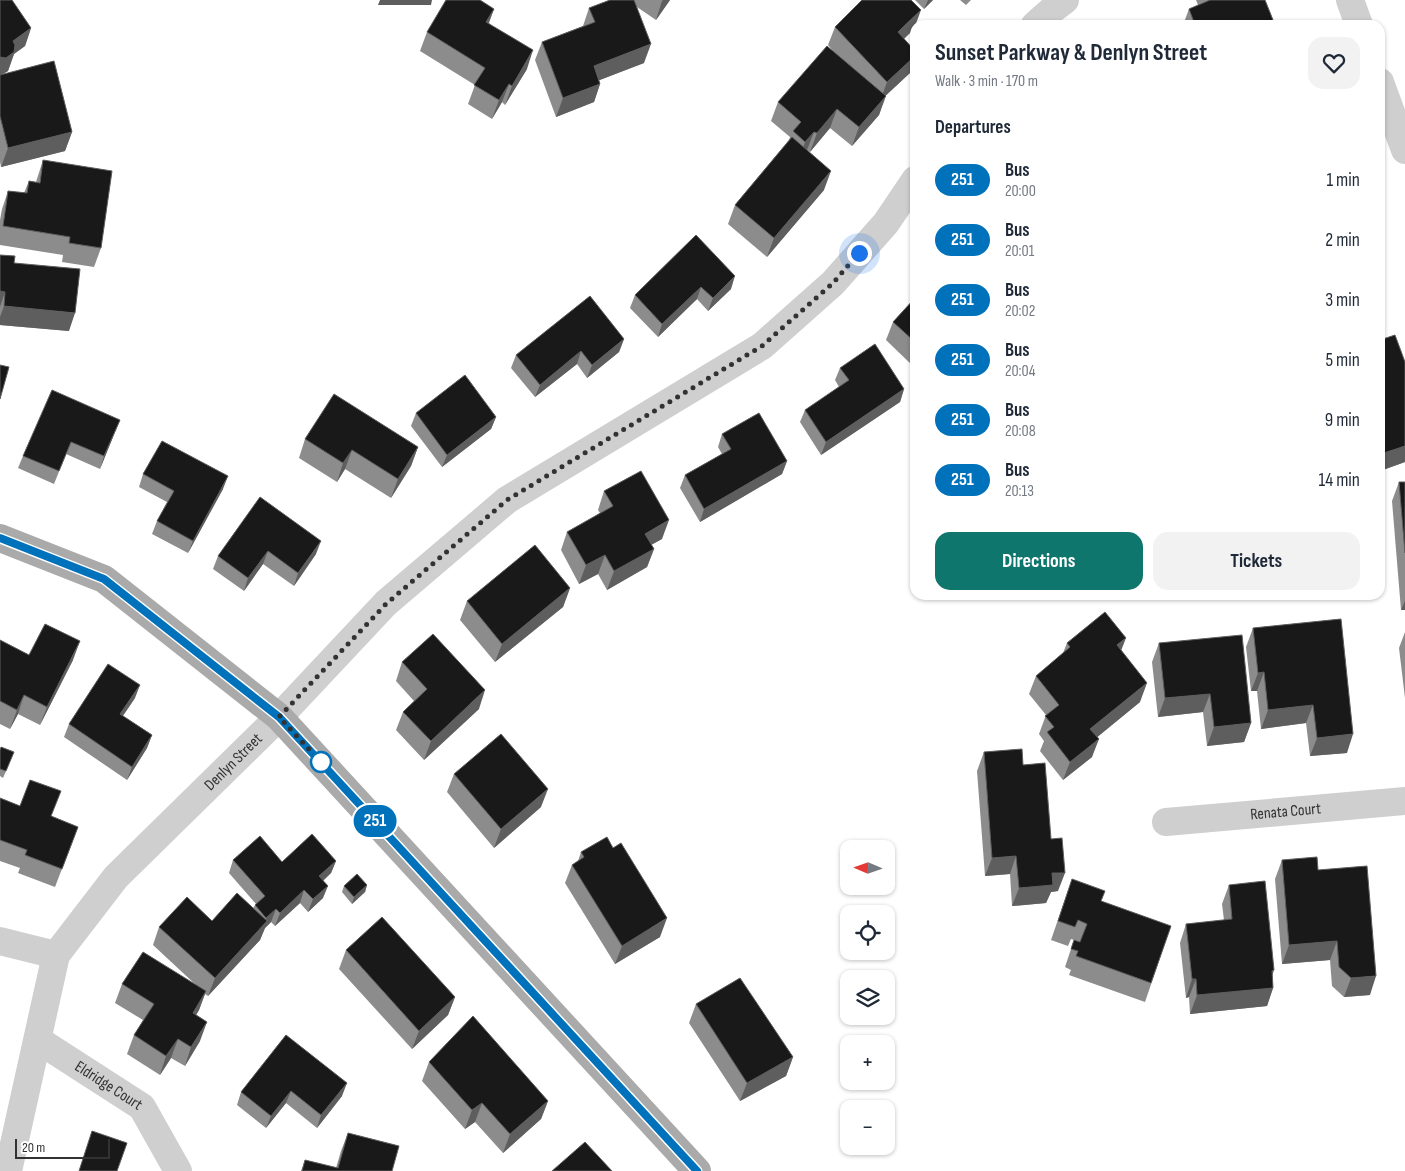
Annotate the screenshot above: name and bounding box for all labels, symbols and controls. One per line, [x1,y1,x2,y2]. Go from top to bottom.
button: heart [1308,37,1360,89]
text: Sunset Parkway & Denlyn Street [935,38,1207,67]
text: Walk · 3 min · 170 m [935,72,1038,91]
text: Departures [935,116,1011,139]
text: Bus [1005,159,1030,182]
text: 251 [951,169,974,190]
text: 1 min [1326,169,1360,192]
text: 20:00 [1005,182,1036,201]
text: Bus [1005,219,1030,242]
text: 251 [951,229,974,250]
text: 2 min [1325,229,1360,252]
your location [847,241,872,266]
text: 20:01 [1005,242,1034,261]
text: Bus [1005,279,1030,302]
text: 251 [951,289,974,310]
text: 3 min [1325,289,1360,312]
text: 20:02 [1005,302,1035,321]
text: Bus [1005,339,1030,362]
text: 251 [951,349,974,370]
text: 5 min [1325,349,1360,372]
text: 20:04 [1005,362,1035,381]
text: Bus [1005,399,1030,422]
text: 251 [951,409,974,430]
text: 9 min [1325,409,1360,432]
text: 20:08 [1005,422,1036,441]
text: Bus [1005,459,1030,482]
text: 251 [951,469,974,490]
text: 14 min [1319,469,1360,492]
text: 20:13 [1005,482,1034,501]
button: Directions [935,532,1143,590]
button: Tickets [1153,532,1360,590]
street label: Denlyn Street [200,729,266,794]
unlabelled marker [310,751,332,773]
street label: Renata Court [1249,799,1322,824]
line badge: 251 [346,805,404,837]
text: 251 [364,810,386,831]
north arrow [840,840,895,895]
map controls [840,840,895,1155]
button: locate [840,905,895,960]
button: layers [840,970,895,1025]
button: + [840,1035,895,1090]
street label: Eldridge Court [71,1057,146,1114]
button: − [840,1100,895,1155]
scale bar [15,1136,110,1159]
text: 20 m [22,1139,45,1156]

